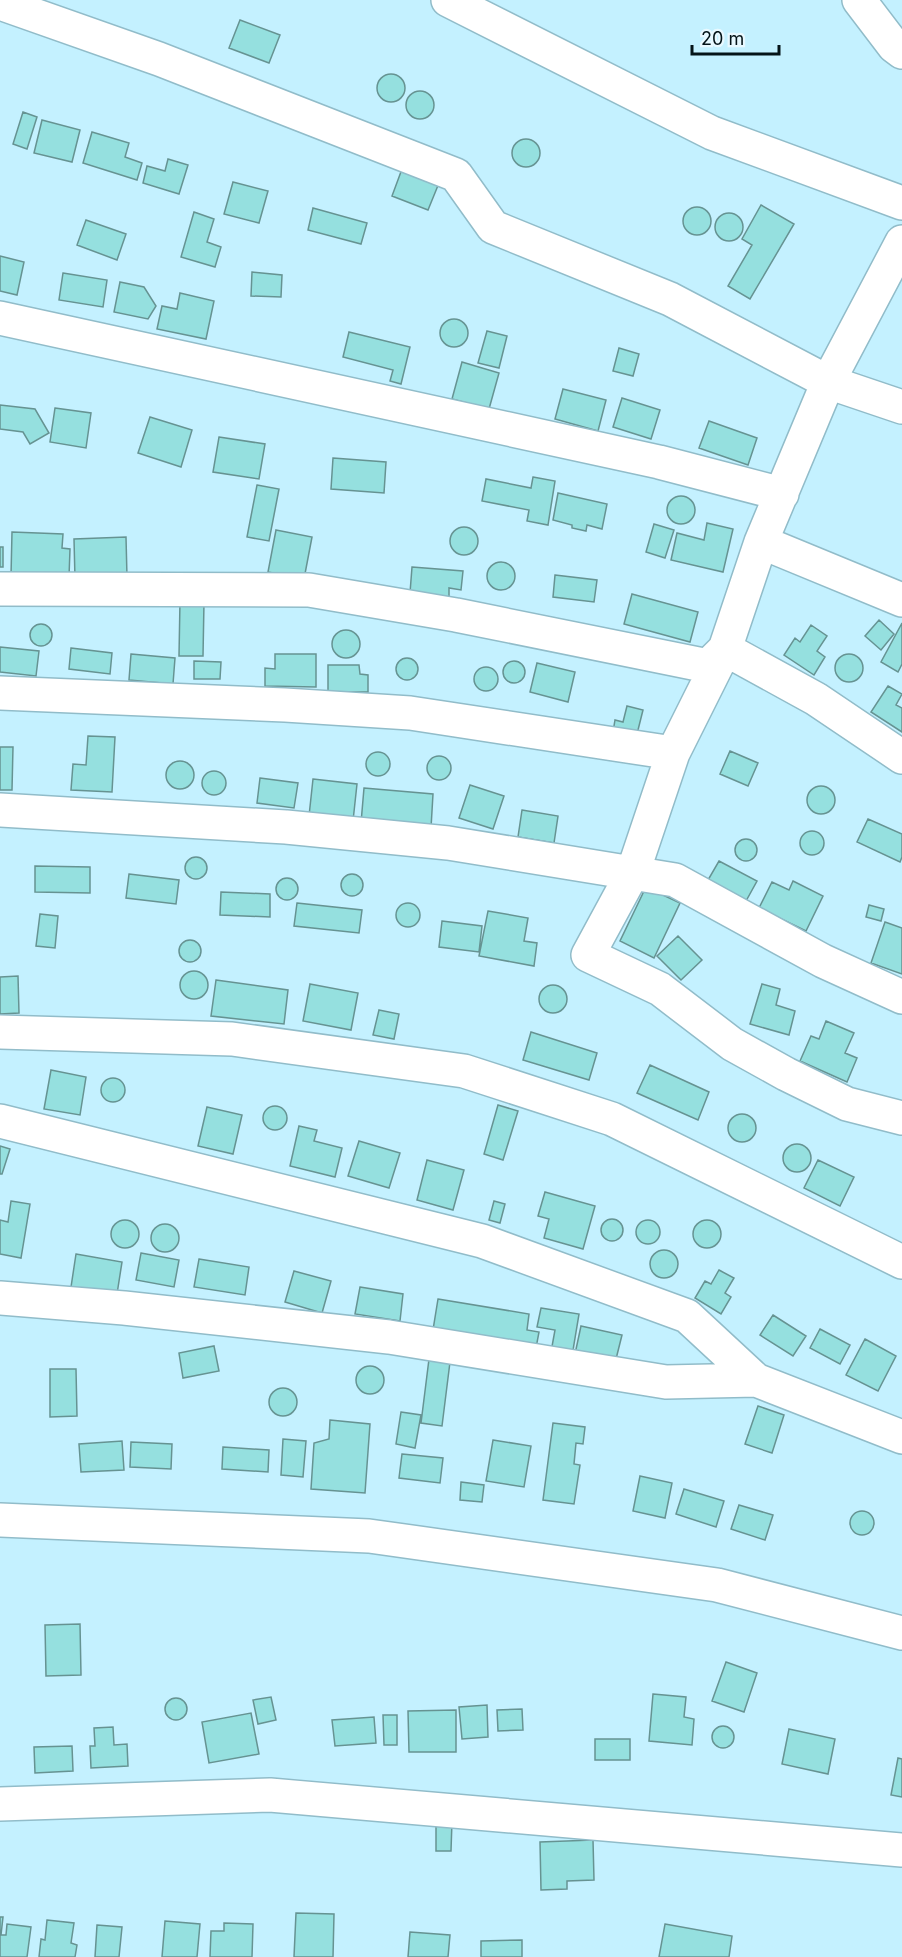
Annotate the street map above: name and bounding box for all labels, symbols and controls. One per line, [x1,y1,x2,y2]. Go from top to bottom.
scale bar [692,18,779,56]
text: 20 m [701,28,744,49]

